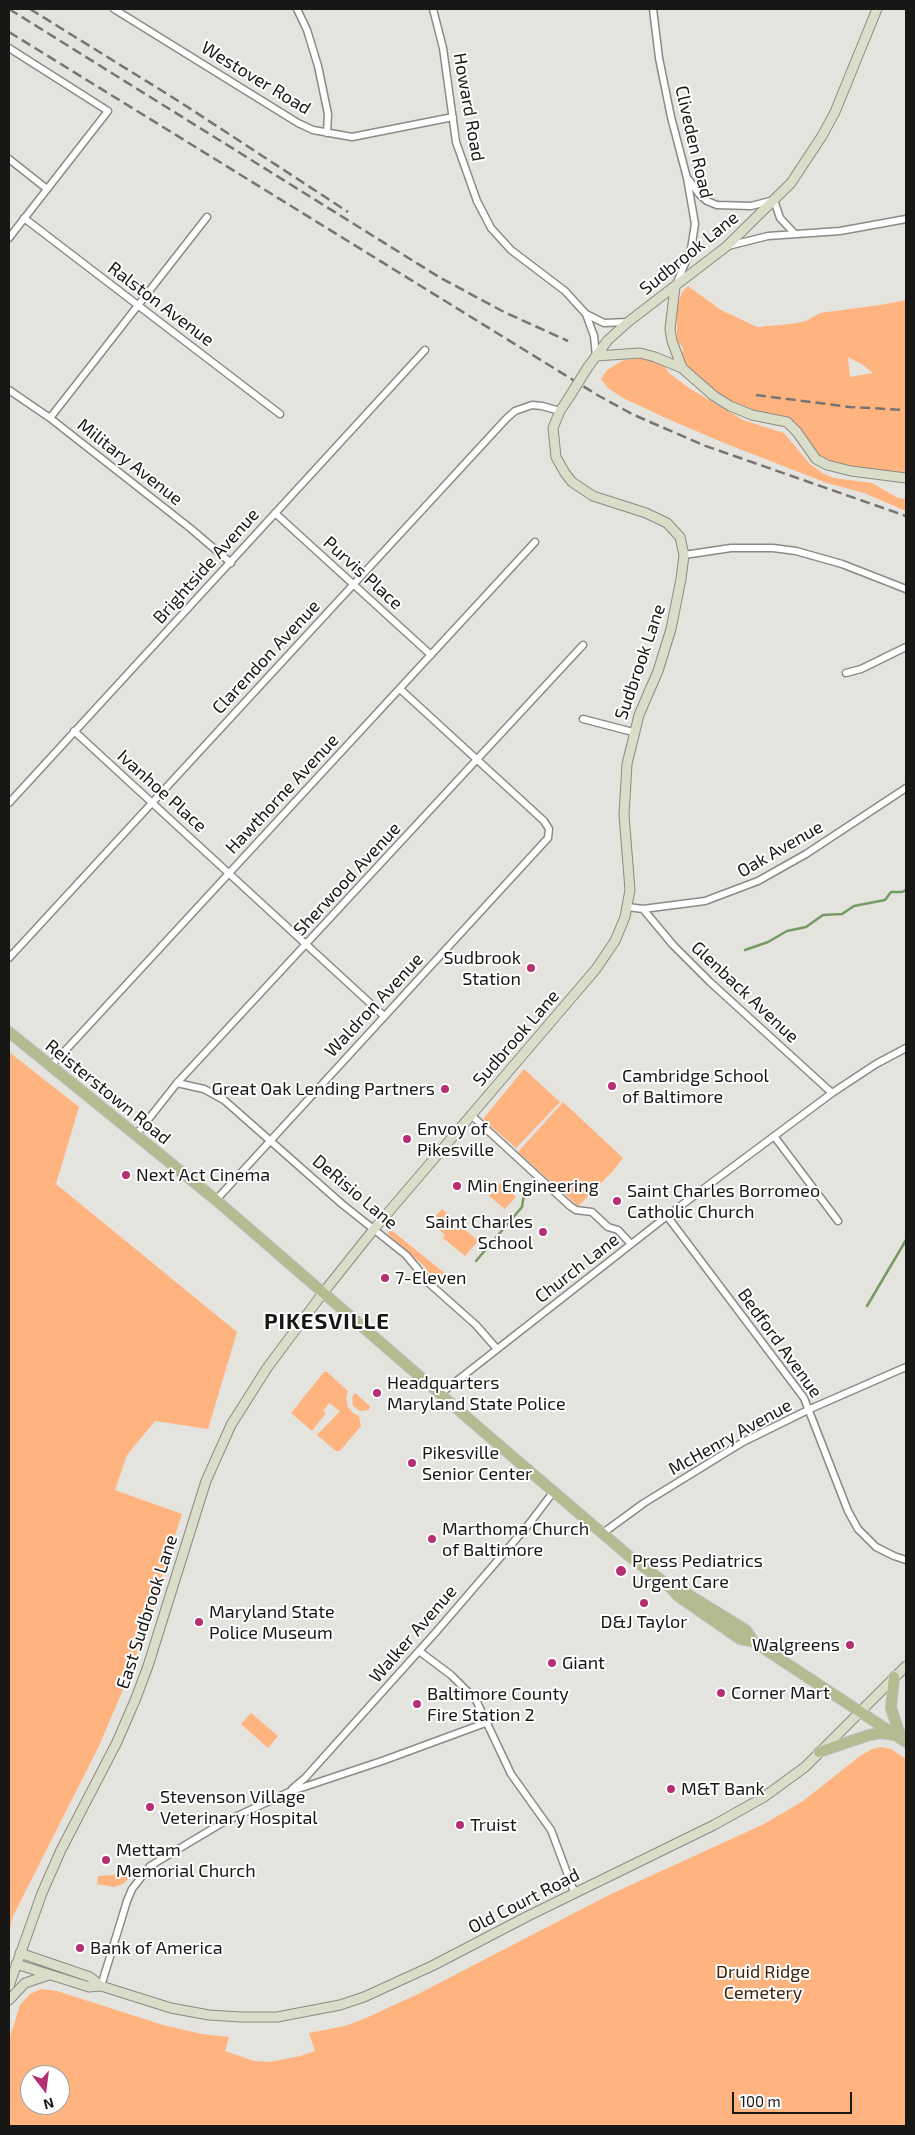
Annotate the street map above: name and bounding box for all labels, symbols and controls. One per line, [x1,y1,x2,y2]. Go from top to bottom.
street label: Westover Road [197,37,315,119]
street label: Howard Road [449,51,489,163]
street label: Cliveden Road [671,84,717,200]
street label: Sudbrook Lane [635,207,743,299]
street label: Ralston Avenue [104,257,218,351]
street label: Military Avenue [73,414,187,510]
street label: Brightside Avenue [148,504,264,628]
street label: Purvis Place [319,532,407,614]
street label: Clarendon Avenue [208,596,324,718]
street label: Sudbrook Lane [610,601,670,723]
street label: Hawthorne Avenue [221,730,343,858]
street label: Ivanhoe Place [113,745,211,837]
street label: Oak Avenue [733,816,827,882]
street label: Sherwood Avenue [289,818,405,940]
street label: Glenback Avenue [687,937,803,1047]
place label: Sudbrook Station [443,947,521,990]
street label: Waldron Avenue [320,948,428,1062]
marker: Sudbrook Station [525,962,537,974]
street label: Sudbrook Lane [468,985,564,1091]
street label: Reisterstown Road [41,1035,175,1149]
place label: Cambridge School of Baltimore [622,1065,769,1108]
place label: Great Oak Lending Partners [212,1078,435,1100]
marker: Cambridge School of Baltimore [606,1080,618,1092]
marker: Great Oak Lending Partners [439,1083,451,1095]
place label: Envoy of Pikesville [417,1118,494,1160]
marker: Envoy of Pikesville [401,1133,413,1145]
street label: DeRisio Lane [308,1150,402,1234]
place label: Next Act Cinema [136,1164,270,1186]
marker: Next Act Cinema [120,1169,132,1181]
place label: Min Engineering [467,1175,599,1197]
marker: Min Engineering [451,1180,463,1192]
place label: Saint Charles Borromeo Catholic Church [627,1180,820,1222]
marker: Saint Charles Borromeo Catholic Church [611,1195,623,1207]
place label: Saint Charles School [425,1211,533,1254]
marker: Saint Charles School [537,1226,549,1238]
street label: Church Lane [531,1229,623,1307]
place label: 7-Eleven [395,1267,467,1289]
marker: 7-Eleven [379,1272,391,1284]
street label: Bedford Avenue [733,1284,827,1402]
district label: PIKESVILLE [263,1309,391,1335]
place label: Headquarters Maryland State Police [387,1372,566,1415]
marker: Headquarters Maryland State Police [371,1387,383,1399]
street label: McHenry Avenue [664,1394,796,1480]
place label: Pikesville Senior Center [422,1442,532,1485]
marker: Pikesville Senior Center [406,1457,418,1469]
place label: Marthoma Church of Baltimore [442,1518,589,1560]
street label: East Sudbrook Lane [112,1532,182,1692]
marker: Marthoma Church of Baltimore [426,1533,438,1545]
place label: Press Pediatrics Urgent Care [632,1550,763,1592]
marker: Press Pediatrics Urgent Care [614,1564,628,1578]
street label: Walker Avenue [365,1581,461,1687]
marker: D&J Taylor [638,1597,650,1609]
place label: Maryland State Police Museum [209,1601,335,1644]
place label: D&J Taylor [601,1611,687,1633]
marker: Maryland State Police Museum [193,1616,205,1628]
place label: Walgreens [752,1634,840,1656]
marker: Walgreens [844,1639,856,1651]
place label: Giant [562,1652,605,1674]
marker: Giant [546,1657,558,1669]
place label: Corner Mart [731,1682,830,1704]
place label: Baltimore County Fire Station 2 [427,1683,569,1726]
marker: Corner Mart [715,1687,727,1699]
marker: Baltimore County Fire Station 2 [411,1698,423,1710]
place label: M&T Bank [681,1778,765,1800]
marker: M&T Bank [665,1783,677,1795]
place label: Stevenson Village Veterinary Hospital [160,1786,318,1828]
marker: Stevenson Village Veterinary Hospital [144,1801,156,1813]
place label: Truist [470,1814,517,1836]
marker: Truist [454,1819,466,1831]
place label: Mettam Memorial Church [116,1839,256,1882]
marker: Mettam Memorial Church [100,1854,112,1866]
street label: Old Court Road [465,1864,583,1938]
place label: Bank of America [90,1937,223,1959]
marker: Bank of America [74,1942,86,1954]
park label: Druid Ridge Cemetery [716,1961,810,2004]
north arrow [20,2065,70,2115]
scale bar [735,2082,855,2114]
text: 100 m [740,2092,781,2110]
text: N [42,2094,56,2114]

